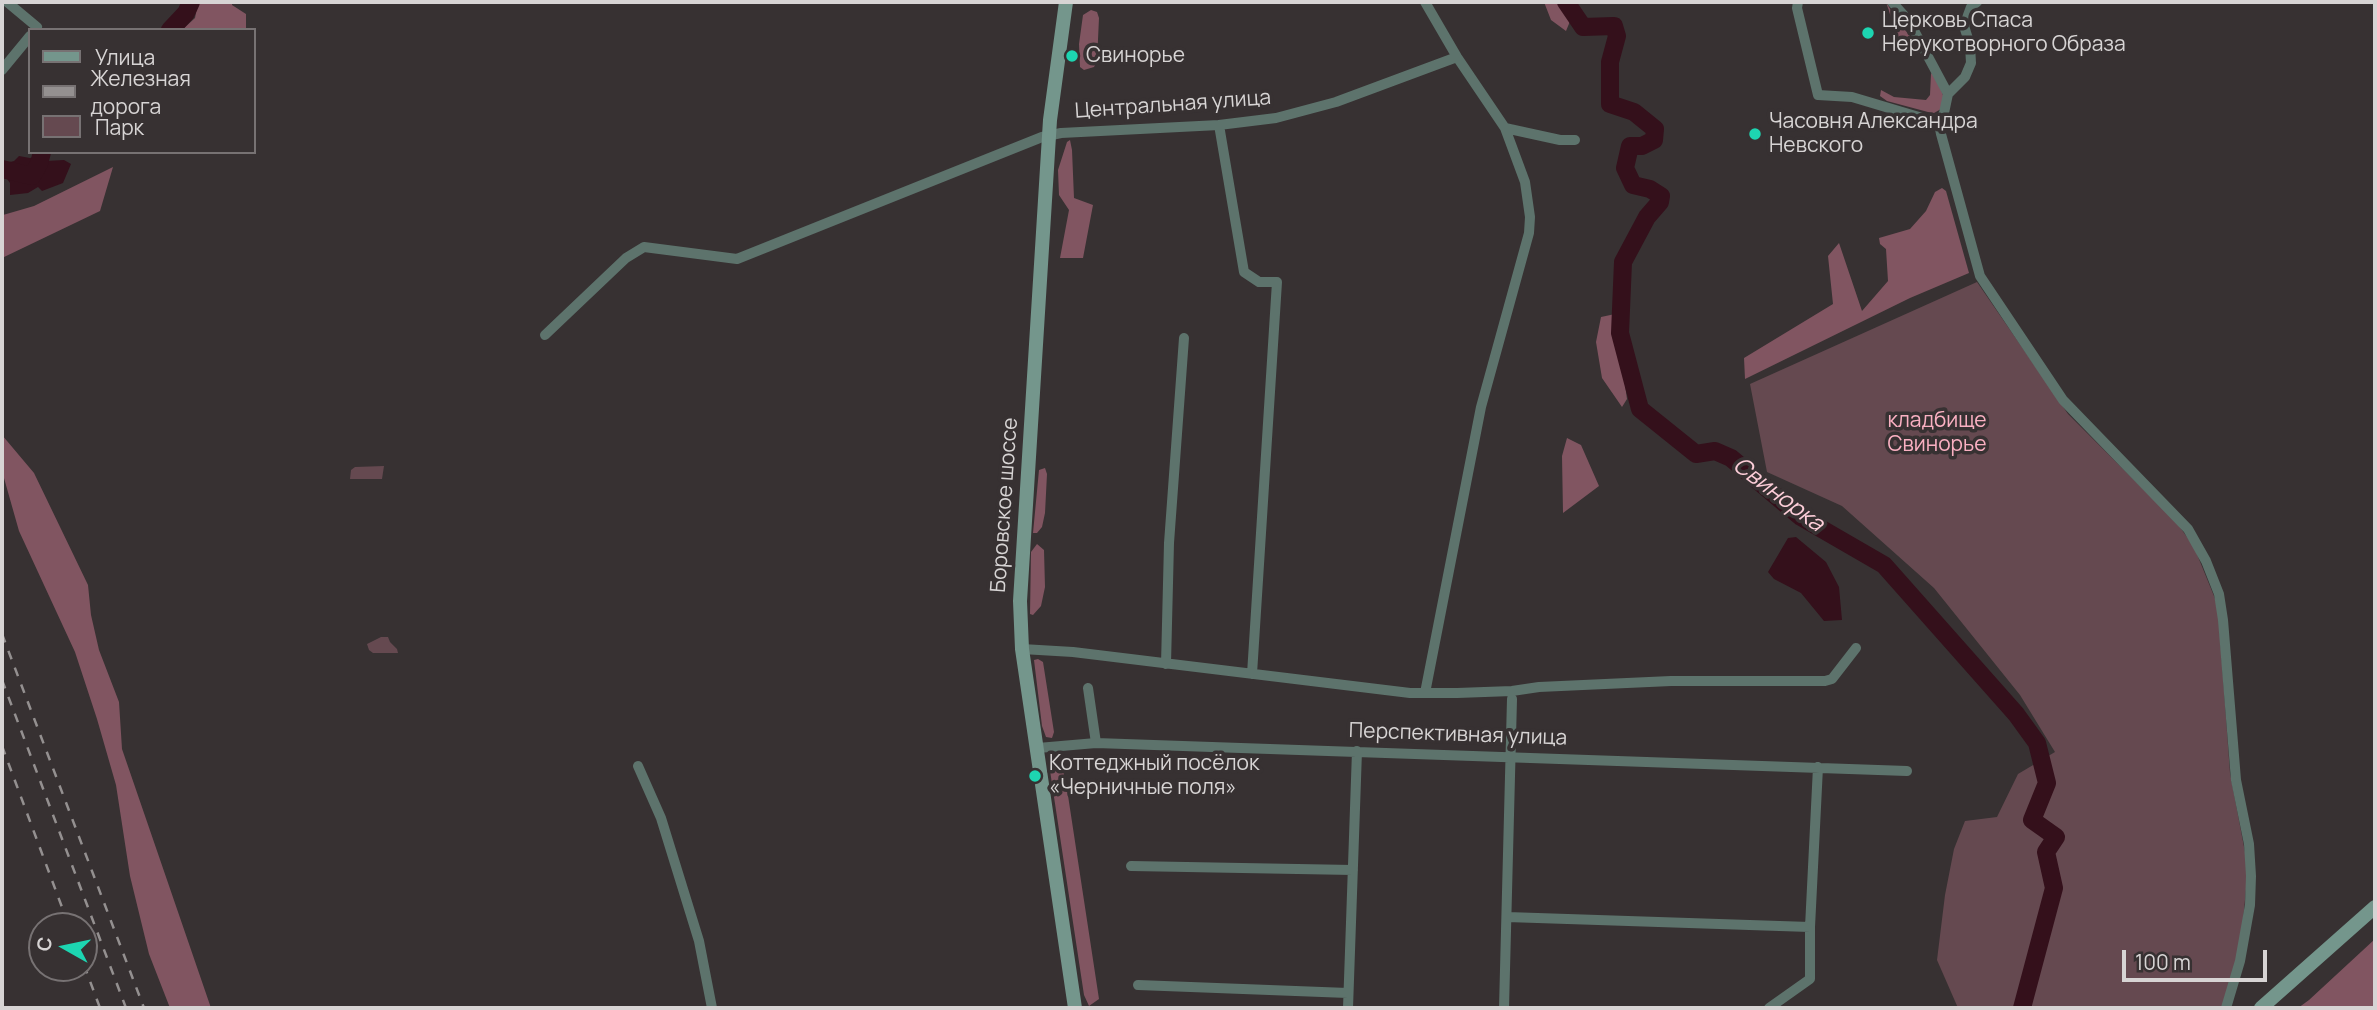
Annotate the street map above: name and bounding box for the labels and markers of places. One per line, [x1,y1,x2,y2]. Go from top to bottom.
place label: Церковь Спаса Нерукотворного Образа [1882,8,2126,58]
marker: Церковь Спаса Нерукотворного Образа [1860,25,1876,41]
place label: Свинорье [1086,43,1185,69]
marker: Свинорье [1064,48,1080,64]
place label: Часовня Александра Невского [1769,109,1978,159]
marker: Часовня Александра Невского [1747,126,1763,142]
place label: Коттеджный посёлок «Черничные поля» [1049,751,1259,801]
marker: Коттеджный посёлок «Черничные поля» [1027,768,1043,784]

